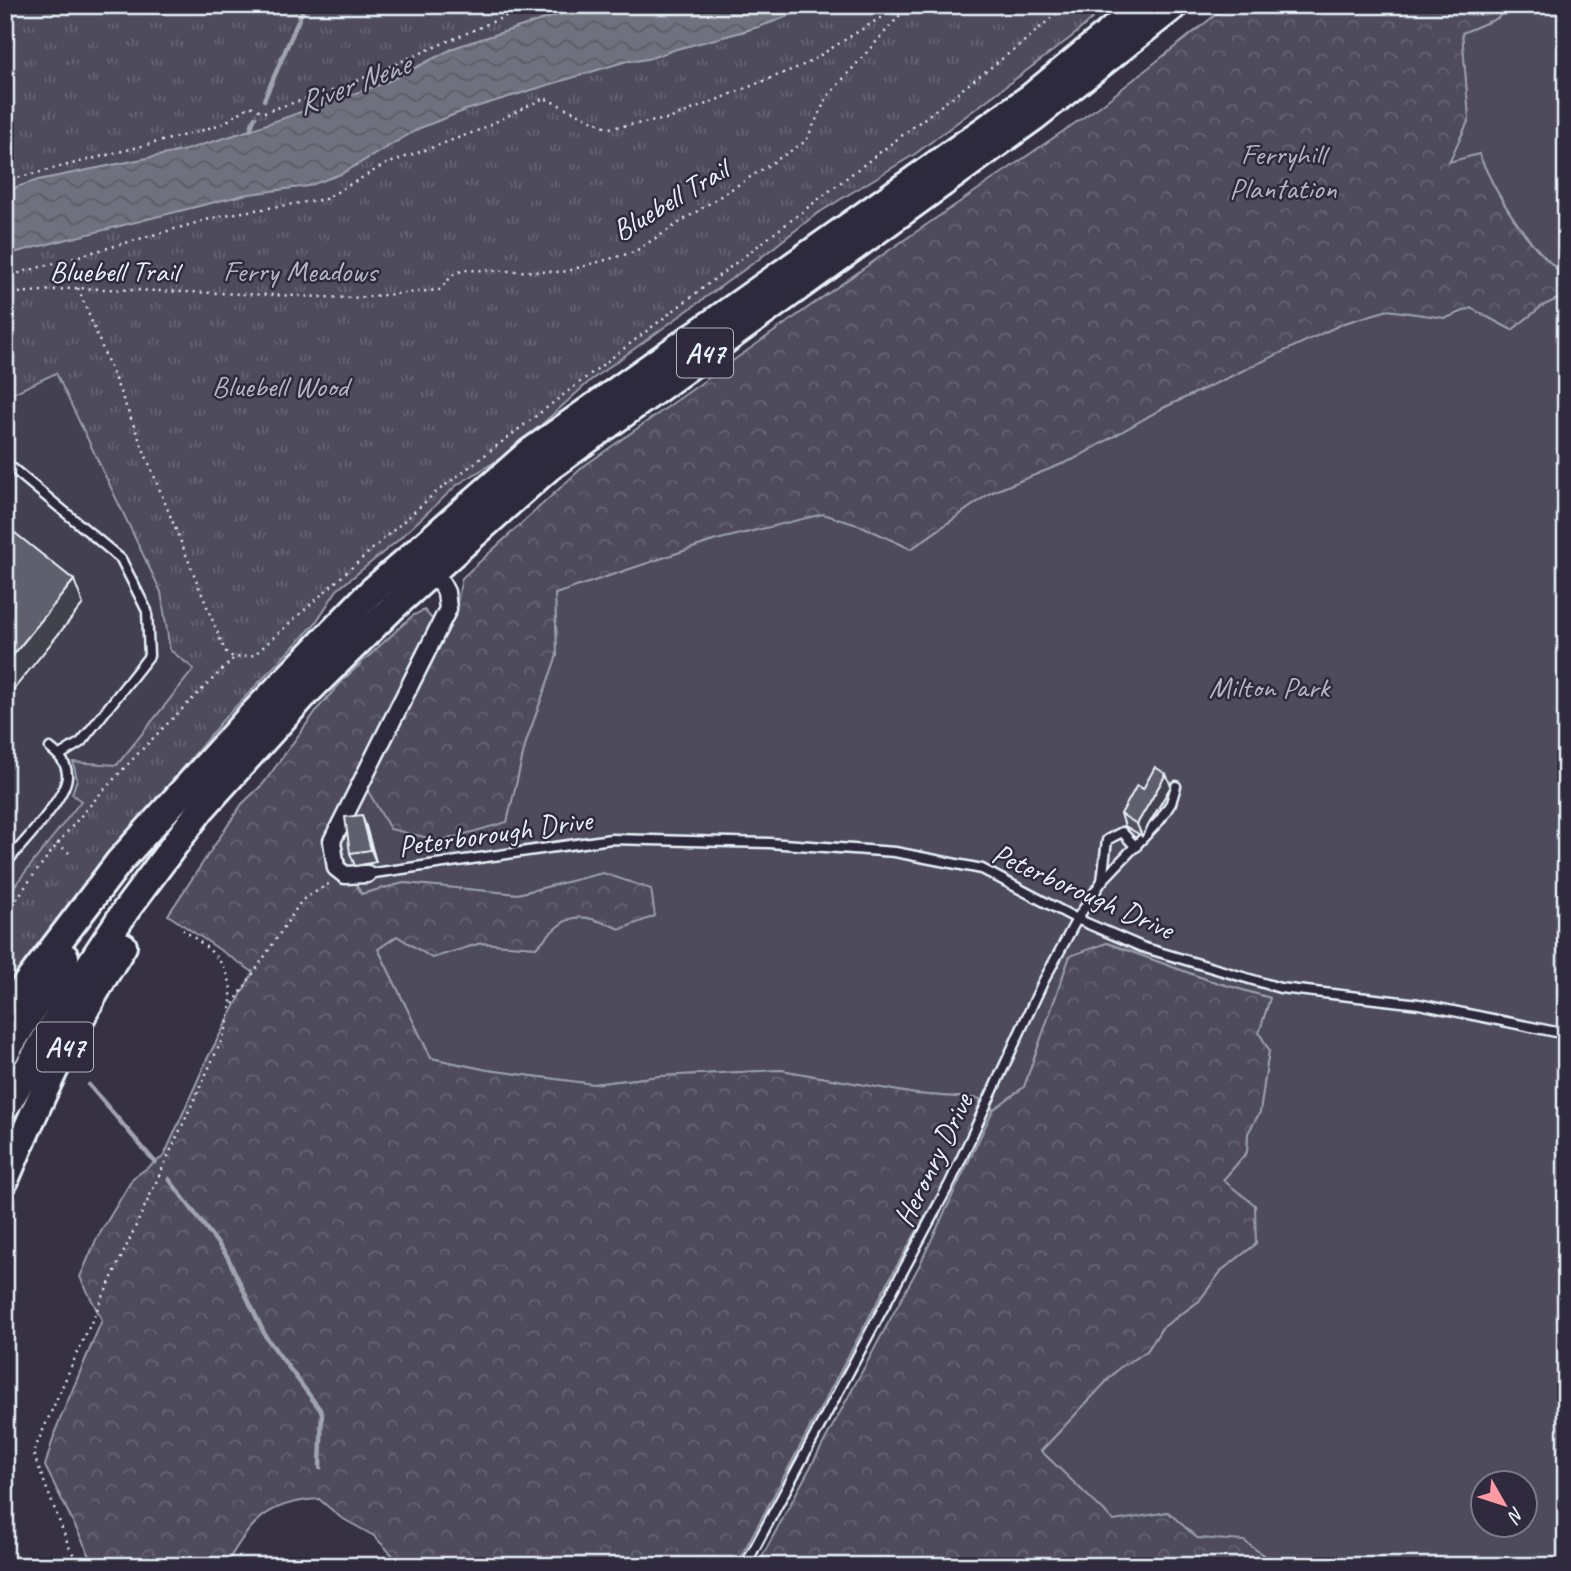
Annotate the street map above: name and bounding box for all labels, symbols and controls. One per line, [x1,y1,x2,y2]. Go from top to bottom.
water label: River Nene [291,42,419,124]
park label: Ferryhill Plantation [1229,135,1337,207]
street label: Bluebell Trail [605,148,739,249]
street label: Bluebell Trail [50,252,183,290]
park label: Ferry Meadows [223,252,380,290]
road number: A47 [677,328,733,378]
park label: Bluebell Wood [212,367,353,405]
park label: Milton Park [1209,668,1331,706]
street label: Peterborough Drive [396,800,596,865]
street label: Peterborough Drive [986,834,1182,949]
road number: A47 [37,1023,93,1072]
street label: Heronry Drive [885,1085,982,1233]
north arrow [1470,1470,1540,1540]
text: N [1501,1502,1529,1529]

